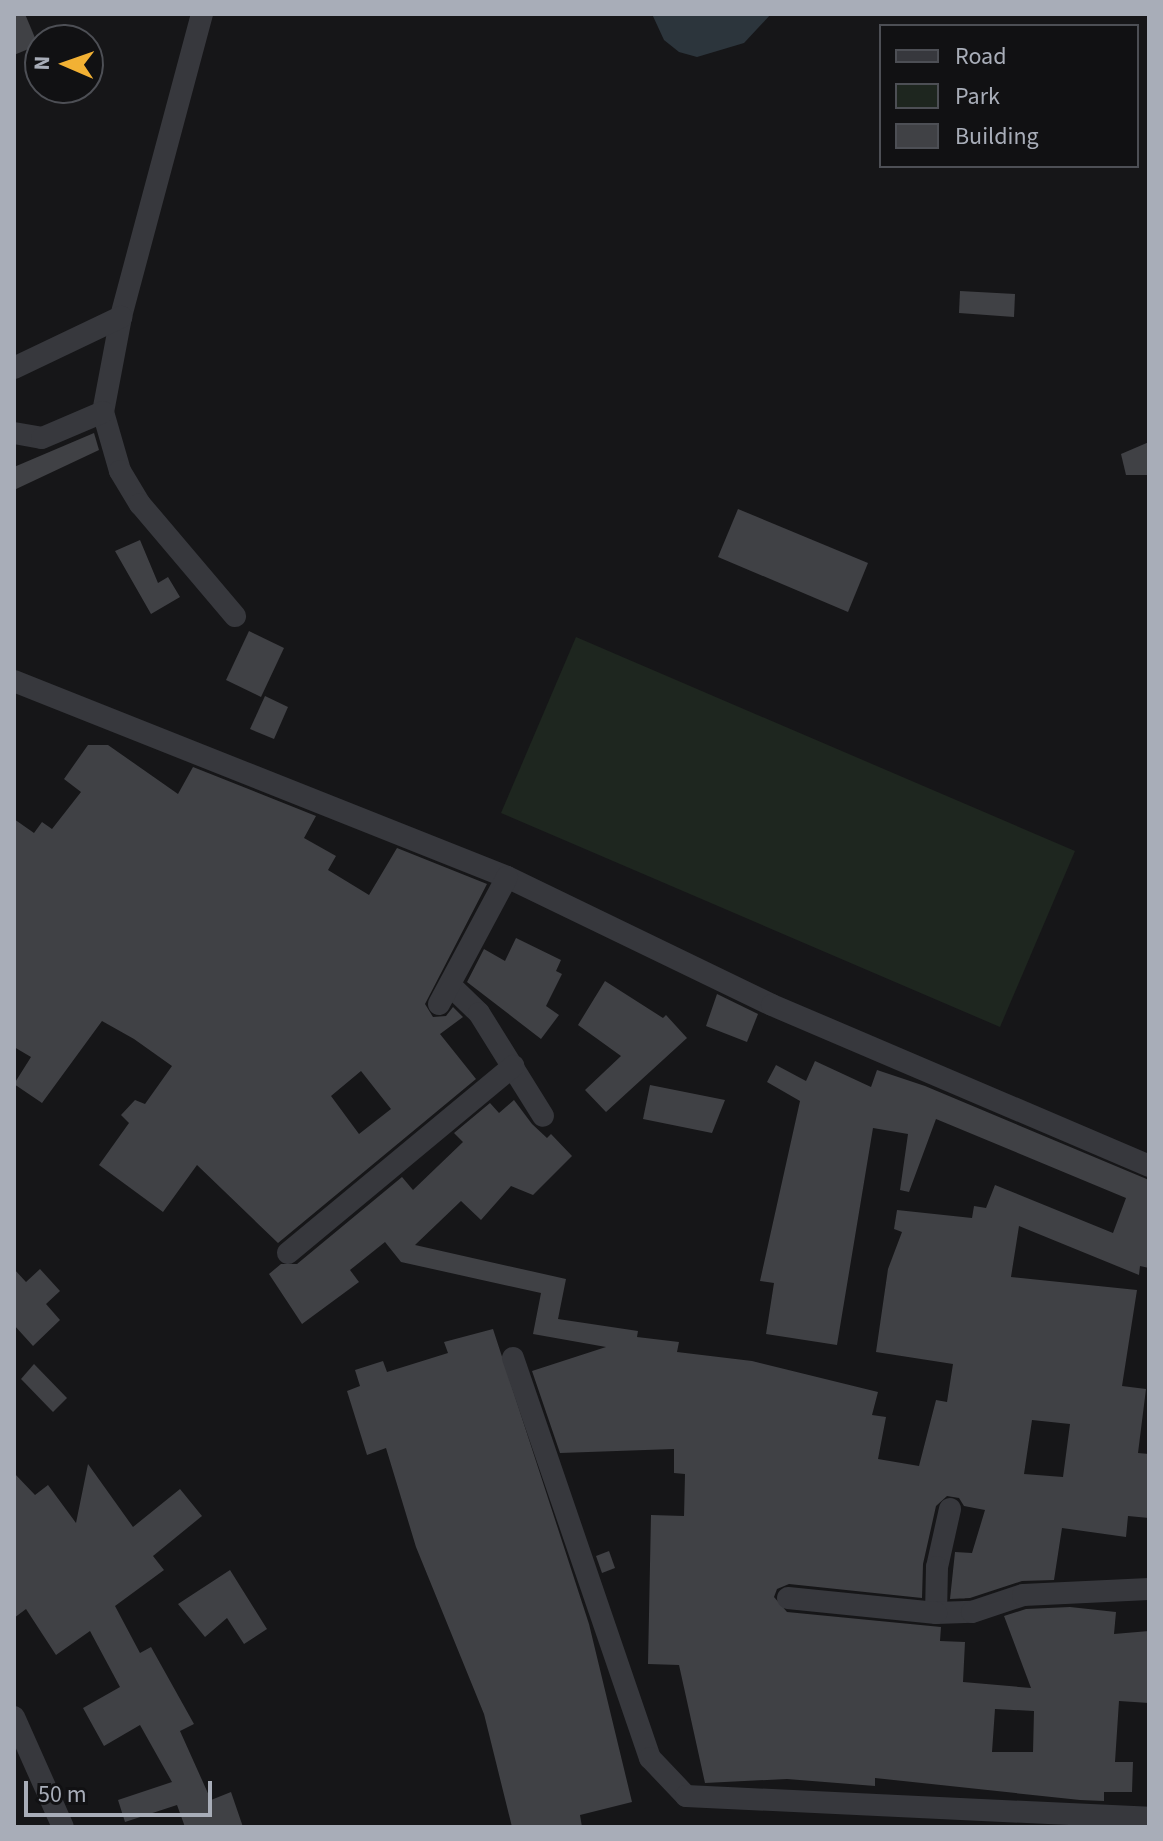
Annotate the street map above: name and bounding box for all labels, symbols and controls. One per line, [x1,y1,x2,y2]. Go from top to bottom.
north arrow [24,24,104,104]
legend [879,24,1139,168]
text: Road [955,39,1007,74]
text: N [26,55,58,71]
text: Park [955,79,1000,114]
text: Building [955,119,1039,154]
scale bar [28,1765,216,1815]
text: 50 m [38,1777,87,1812]

